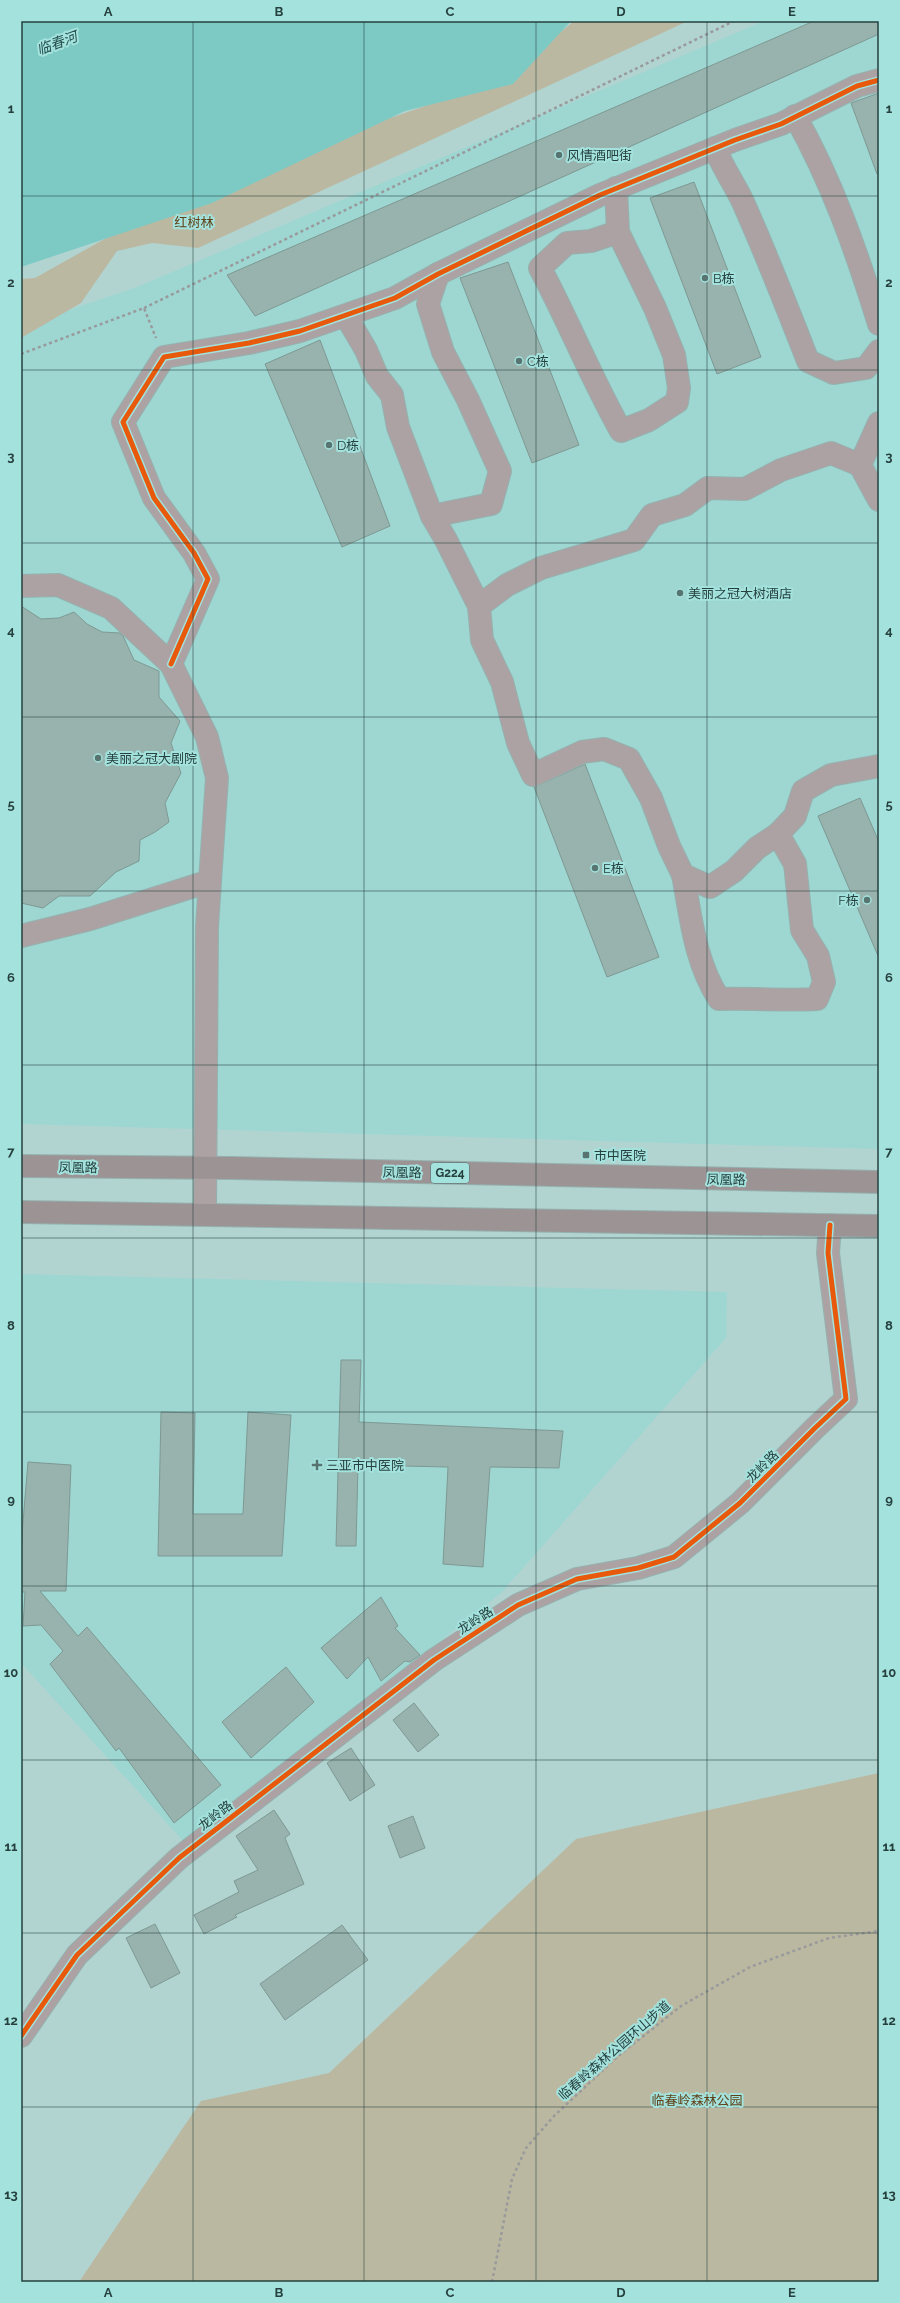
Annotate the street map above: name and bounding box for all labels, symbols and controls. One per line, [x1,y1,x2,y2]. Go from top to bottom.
text: A [104,4,113,19]
text: B [275,4,284,19]
text: C [446,4,455,19]
text: D [616,4,626,19]
text: E [788,4,796,19]
water label: 临春河 [35,27,82,58]
text: 1 [8,101,15,116]
text: 1 [886,101,893,116]
place label: 风情酒吧街 [567,148,632,163]
marker: 风情酒吧街 [554,150,564,160]
park label: 红树林 [174,215,214,230]
place label: B栋 [713,271,735,286]
marker: B栋 [700,273,710,283]
text: 2 [7,275,15,290]
text: 2 [885,275,893,290]
place label: C栋 [527,354,549,369]
marker: C栋 [514,356,524,366]
place label: D栋 [337,438,359,453]
marker: D栋 [324,440,334,450]
text: 3 [7,449,15,464]
text: 3 [885,449,893,464]
place label: 美丽之冠大树酒店 [688,586,792,601]
marker: 美丽之冠大树酒店 [675,588,685,598]
text: 4 [7,623,15,638]
text: 4 [885,623,893,638]
place label: 美丽之冠大剧院 [106,751,197,766]
marker: 美丽之冠大剧院 [93,753,103,763]
text: 5 [7,797,15,812]
text: 5 [885,797,893,812]
place label: E栋 [603,861,624,876]
marker: E栋 [590,863,600,873]
place label: F栋 [838,893,859,908]
marker: F栋 [862,895,872,905]
text: 6 [7,970,15,985]
text: 6 [885,970,893,985]
text: 7 [7,1144,15,1159]
text: 7 [885,1144,893,1159]
place label: 市中医院 [594,1148,646,1163]
marker: 市中医院 [581,1150,591,1160]
street label: 凤凰路 [58,1160,98,1175]
road number: G224 [431,1163,469,1183]
street label: 凤凰路 [382,1165,422,1180]
street label: 凤凰路 [706,1172,746,1187]
text: 8 [7,1318,15,1333]
text: 8 [885,1318,893,1333]
street label: 龙岭路 [743,1447,781,1485]
place label: 三亚市中医院 [326,1458,404,1473]
marker: 三亚市中医院 [311,1459,323,1471]
text: 9 [7,1492,15,1507]
text: 9 [885,1492,893,1507]
street label: 龙岭路 [455,1604,496,1637]
text: 10 [4,1665,18,1680]
text: 10 [882,1665,896,1680]
street label: 龙岭路 [195,1797,235,1833]
text: 11 [5,1839,18,1854]
text: 11 [883,1839,896,1854]
street label: 临春岭森林公园环山步道 [555,1998,673,2103]
text: 12 [4,2013,18,2028]
text: 12 [882,2013,896,2028]
park label: 临春岭森林公园 [651,2093,743,2108]
text: 13 [4,2187,18,2202]
text: 13 [882,2187,896,2202]
text: A [104,2285,113,2300]
text: B [275,2285,284,2300]
text: C [446,2285,455,2300]
text: D [616,2285,626,2300]
text: E [788,2285,796,2300]

